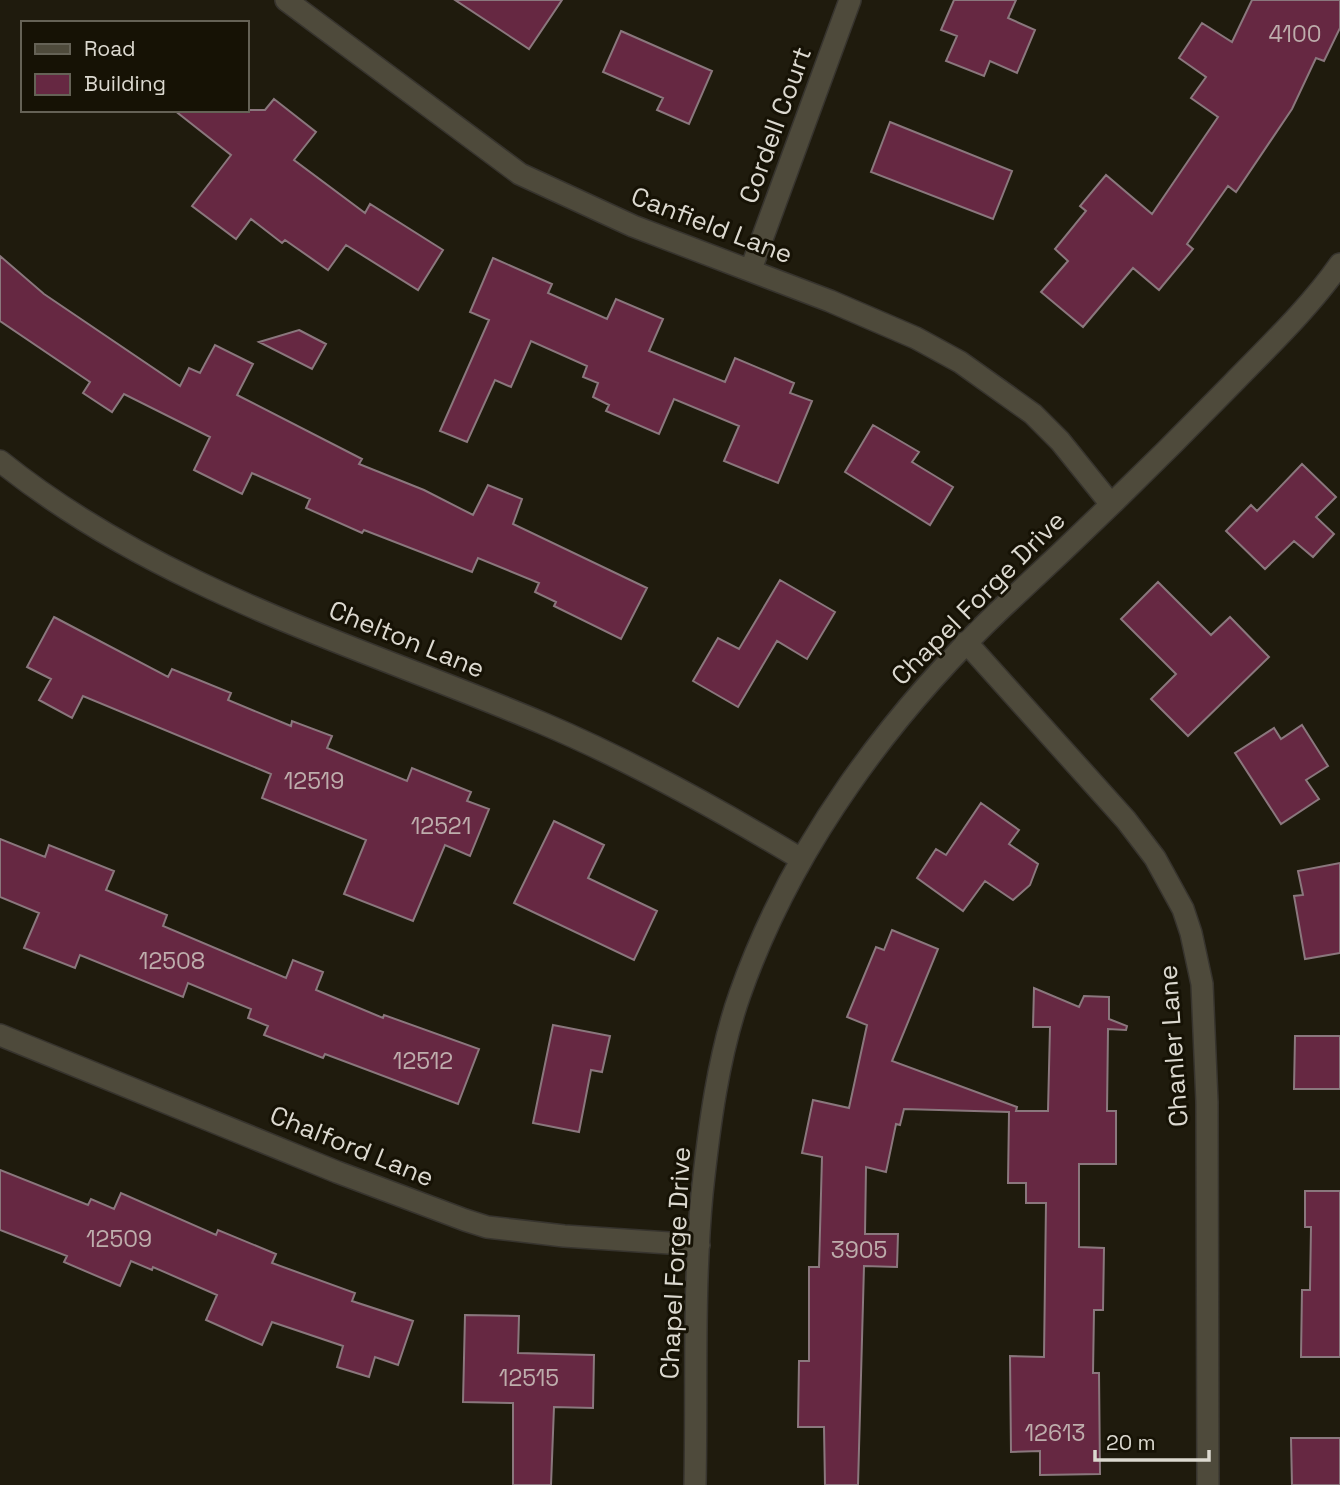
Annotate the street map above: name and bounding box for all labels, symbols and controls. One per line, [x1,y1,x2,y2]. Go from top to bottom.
house number: 4100 [1269,19,1321,49]
legend [21,21,248,112]
text: Road [84,35,136,62]
street label: Cordell Court [731,42,819,208]
text: Building [84,70,166,97]
street label: Canfield Lane [626,179,798,271]
street label: Chapel Forge Drive [884,504,1072,692]
street label: Chelton Lane [324,592,490,686]
house number: 12519 [284,766,344,796]
house number: 12521 [411,811,471,841]
house number: 12508 [139,946,205,976]
street label: Chanler Lane [1150,964,1196,1128]
house number: 12512 [393,1046,453,1076]
street label: Chalford Lane [265,1098,439,1194]
street label: Chapel Forge Drive [652,1146,698,1380]
house number: 12509 [86,1224,152,1254]
house number: 3905 [831,1235,887,1265]
house number: 12515 [499,1363,559,1393]
house number: 12613 [1024,1418,1086,1448]
scale bar [1095,1418,1209,1462]
text: 20 m [1106,1429,1156,1456]

